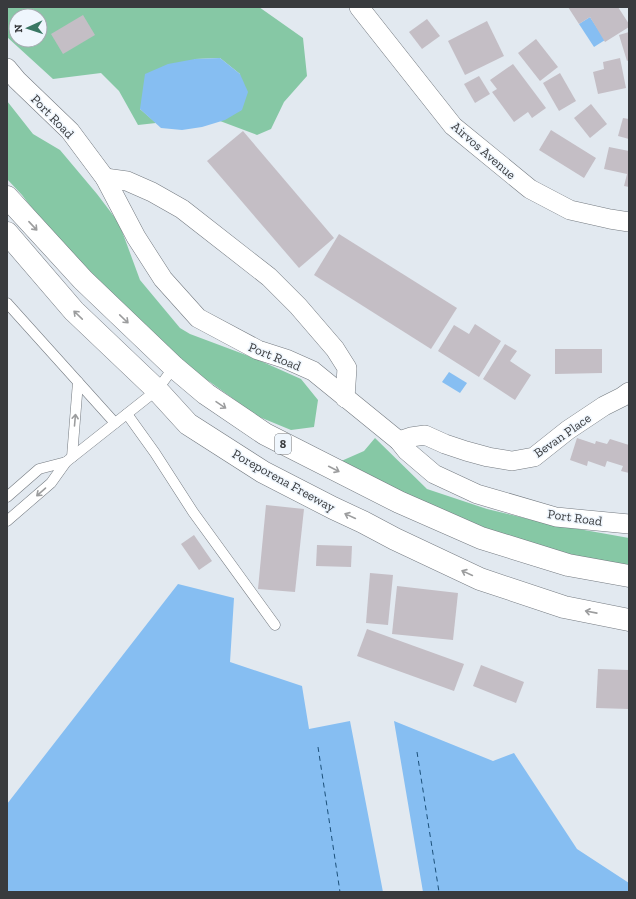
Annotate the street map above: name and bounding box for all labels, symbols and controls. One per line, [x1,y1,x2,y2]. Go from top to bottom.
north arrow [8,8,48,48]
text: N [12,23,25,33]
street label: Port Road [28,91,77,141]
street label: Airvos Avenue [449,118,519,182]
one-way arrow [28,221,38,231]
one-way arrow [73,310,83,320]
one-way arrow [119,314,129,324]
street label: Port Road [246,339,303,374]
one-way arrow [215,401,226,409]
street label: Bevan Place [531,410,594,461]
one-way arrow [71,414,79,427]
road number: 8 [275,434,291,454]
street label: Poreporena Freeway [230,446,338,515]
one-way arrow [328,466,340,473]
one-way arrow [36,487,47,496]
street label: Port Road [547,506,603,529]
one-way arrow [345,512,357,519]
one-way arrow [462,569,474,576]
one-way arrow [585,608,598,616]

